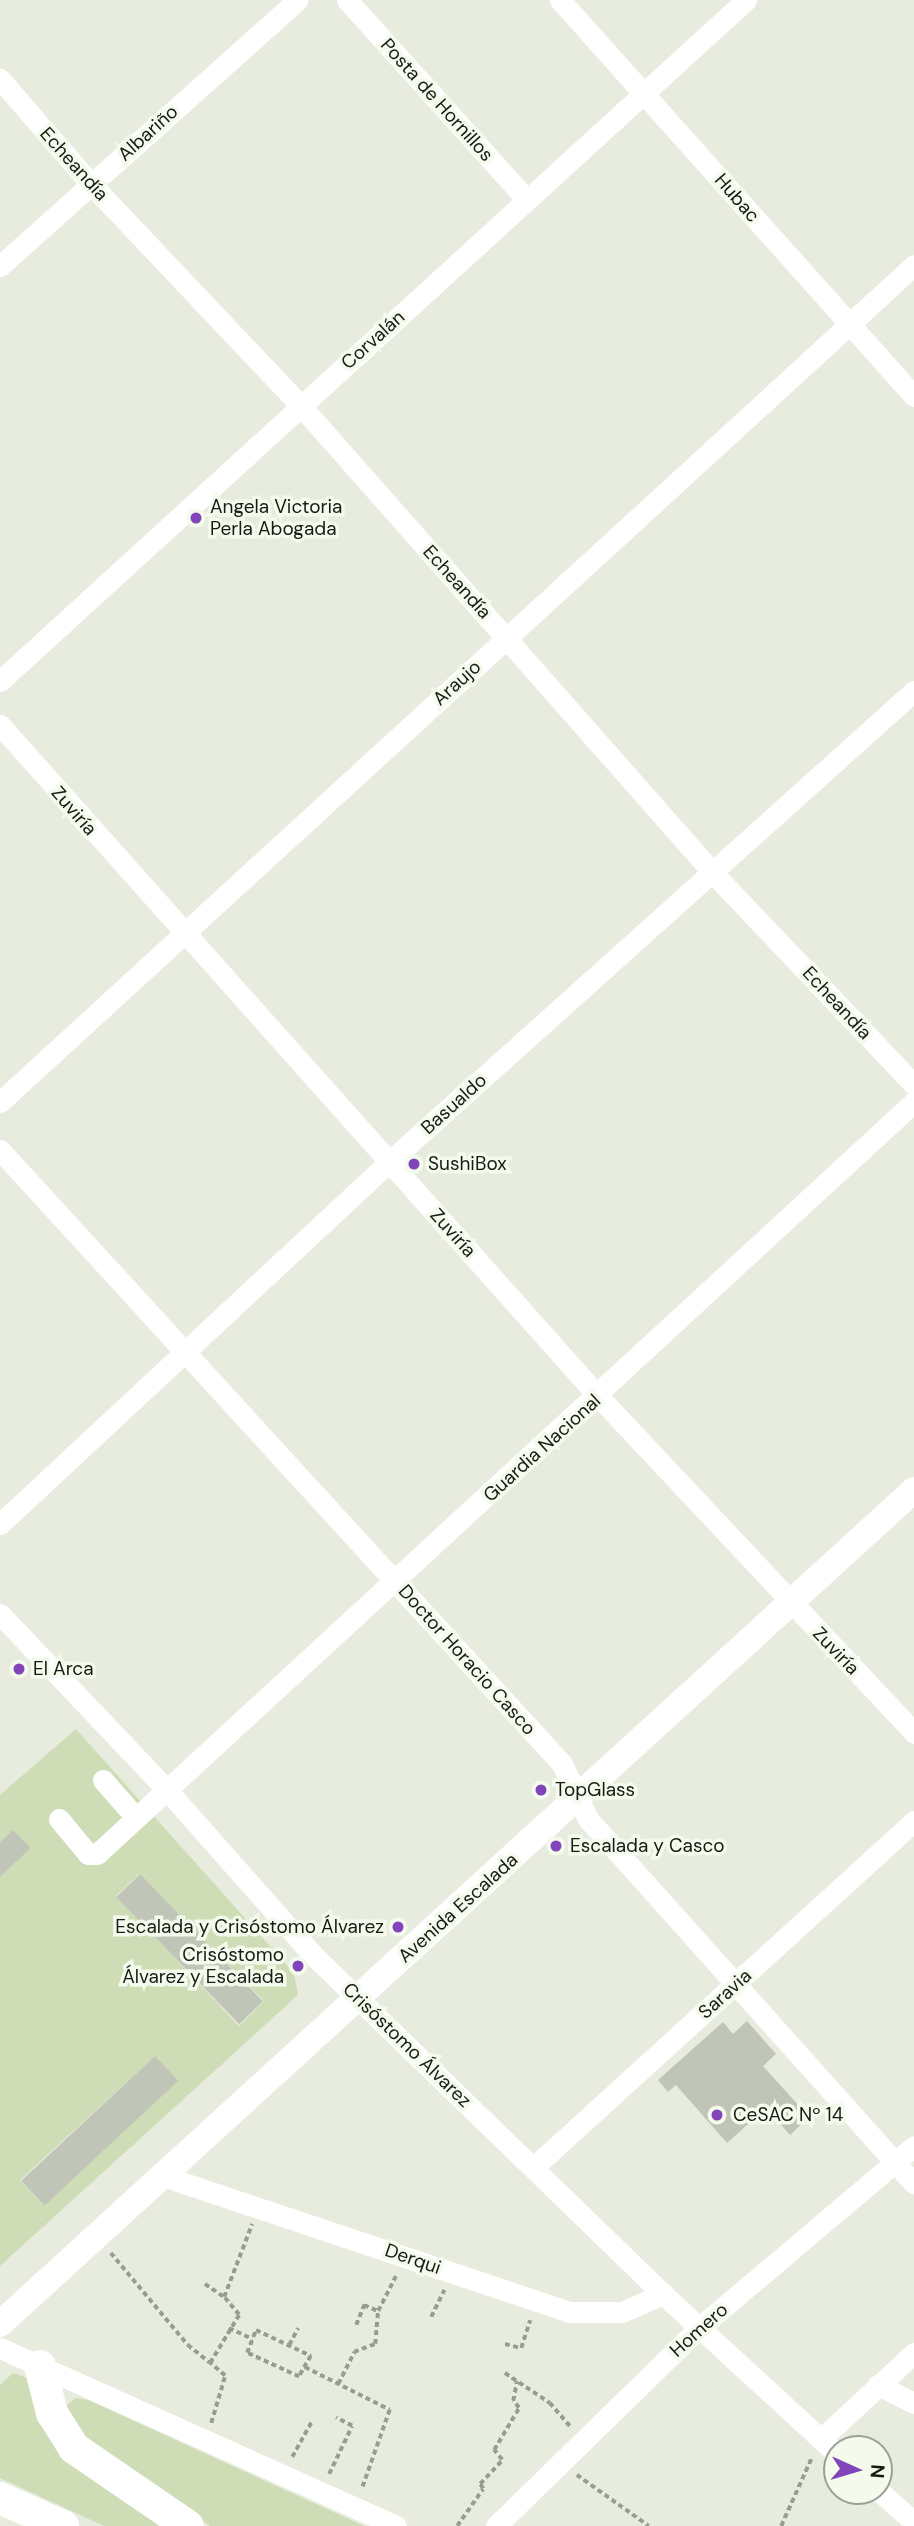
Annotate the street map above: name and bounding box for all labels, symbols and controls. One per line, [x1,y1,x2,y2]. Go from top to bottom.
street label: Posta de Hornillos [376,34,498,166]
street label: Albariño [113,100,183,166]
street label: Echeandía [35,123,113,205]
street label: Hubac [710,169,764,227]
street label: Corvalán [337,306,409,374]
place label: Angela Victoria Perla Abogada [210,496,342,540]
marker: Angela Victoria Perla Abogada [188,510,204,526]
street label: Echeandía [418,541,496,623]
street label: Araujo [428,656,486,710]
street label: Zuviría [47,782,101,840]
street label: Echeandía [798,962,876,1044]
street label: Basualdo [417,1069,491,1139]
place label: SushiBox [428,1153,507,1175]
marker: SushiBox [406,1156,422,1172]
street label: Zuviría [425,1204,481,1262]
street label: Guardia Nacional [479,1389,605,1507]
street label: Doctor Horacio Casco [393,1580,541,1740]
street label: Zuviría [808,1622,864,1680]
place label: El Arca [33,1658,94,1680]
marker: El Arca [11,1661,27,1677]
place label: TopGlass [555,1779,635,1801]
marker: TopGlass [533,1782,549,1798]
place label: Escalada y Casco [570,1835,725,1857]
marker: Escalada y Casco [548,1838,564,1854]
street label: Avenida Escalada [394,1848,522,1968]
place label: Escalada y Crisóstomo Álvarez [115,1916,384,1938]
marker: Escalada y Crisóstomo Álvarez [390,1919,406,1935]
place label: Crisóstomo Álvarez y Escalada [122,1944,284,1988]
marker: Crisóstomo Álvarez y Escalada [290,1958,306,1974]
street label: Saravia [694,1964,756,2024]
street label: Crisóstomo Álvarez [338,1978,476,2112]
place label: CeSAC Nº 14 [733,2104,843,2126]
marker: CeSAC Nº 14 [707,2105,727,2125]
street label: Derqui [382,2239,444,2279]
street label: Homero [665,2298,733,2362]
north arrow [823,2435,893,2505]
text: N [865,2464,890,2479]

